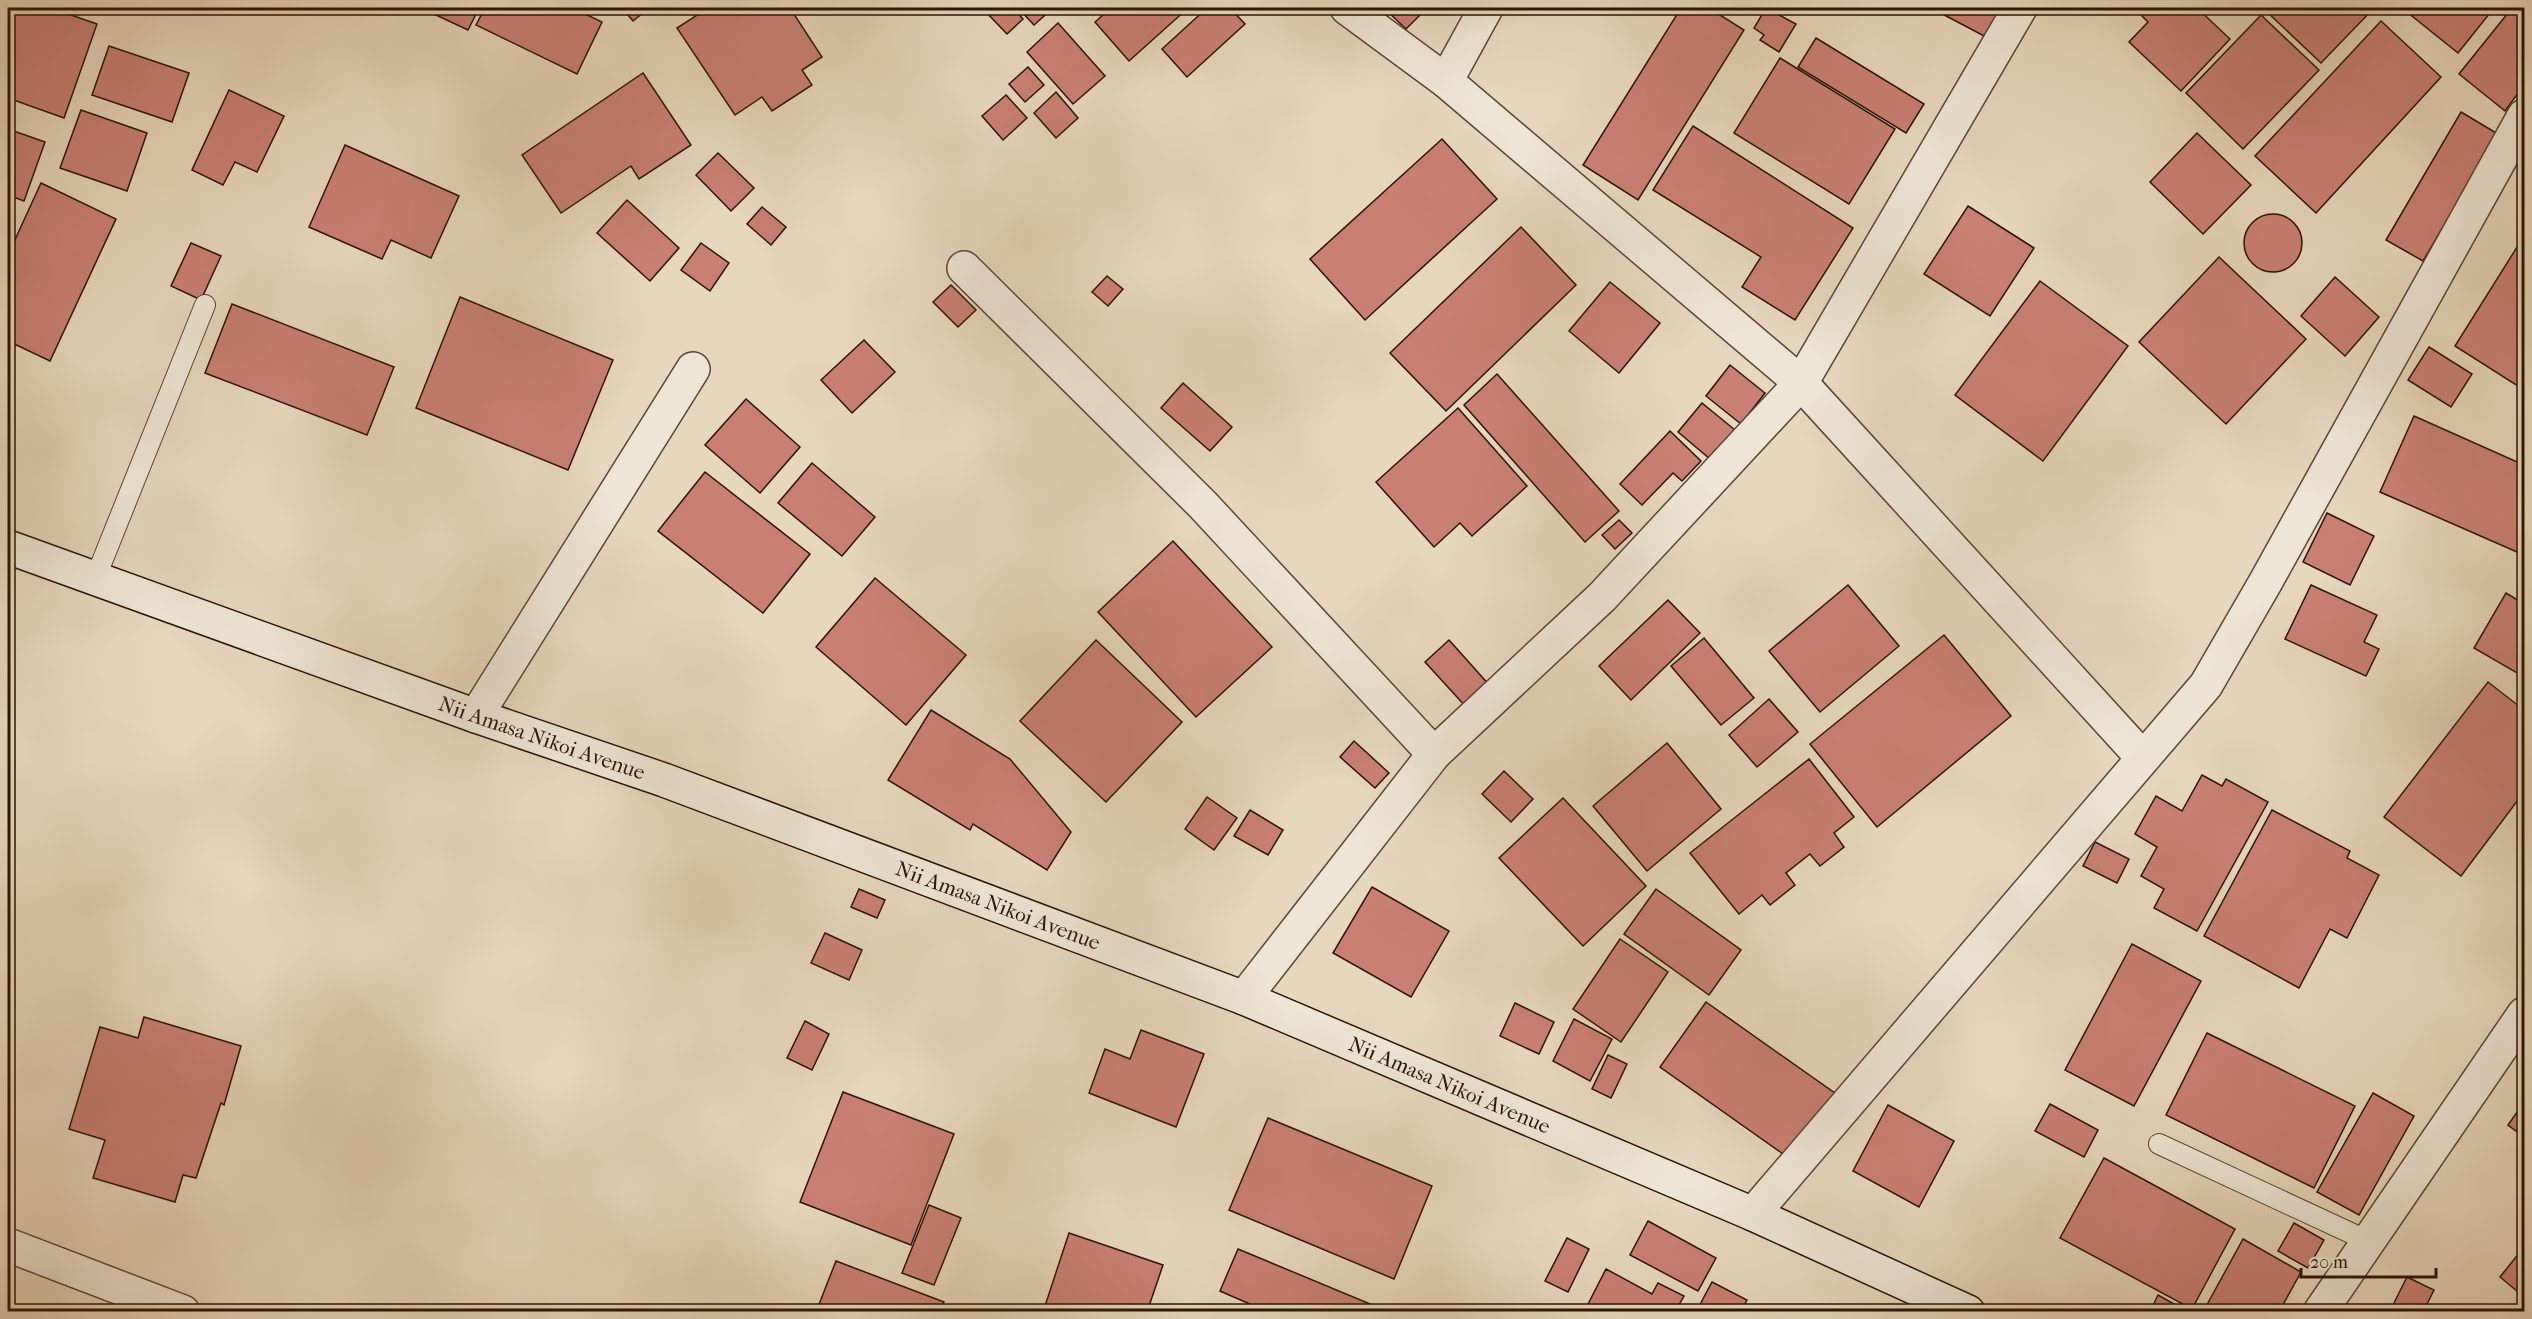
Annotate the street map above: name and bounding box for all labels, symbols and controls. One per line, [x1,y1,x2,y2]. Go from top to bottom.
street label: Nii Amasa Nikoi Avenue [435,691,648,785]
street label: Nii Amasa Nikoi Avenue [892,856,1104,955]
street label: Nii Amasa Nikoi Avenue [1345,1032,1554,1139]
scale bar [2301,1241,2436,1279]
text: 20 m [2310,1252,2348,1273]

